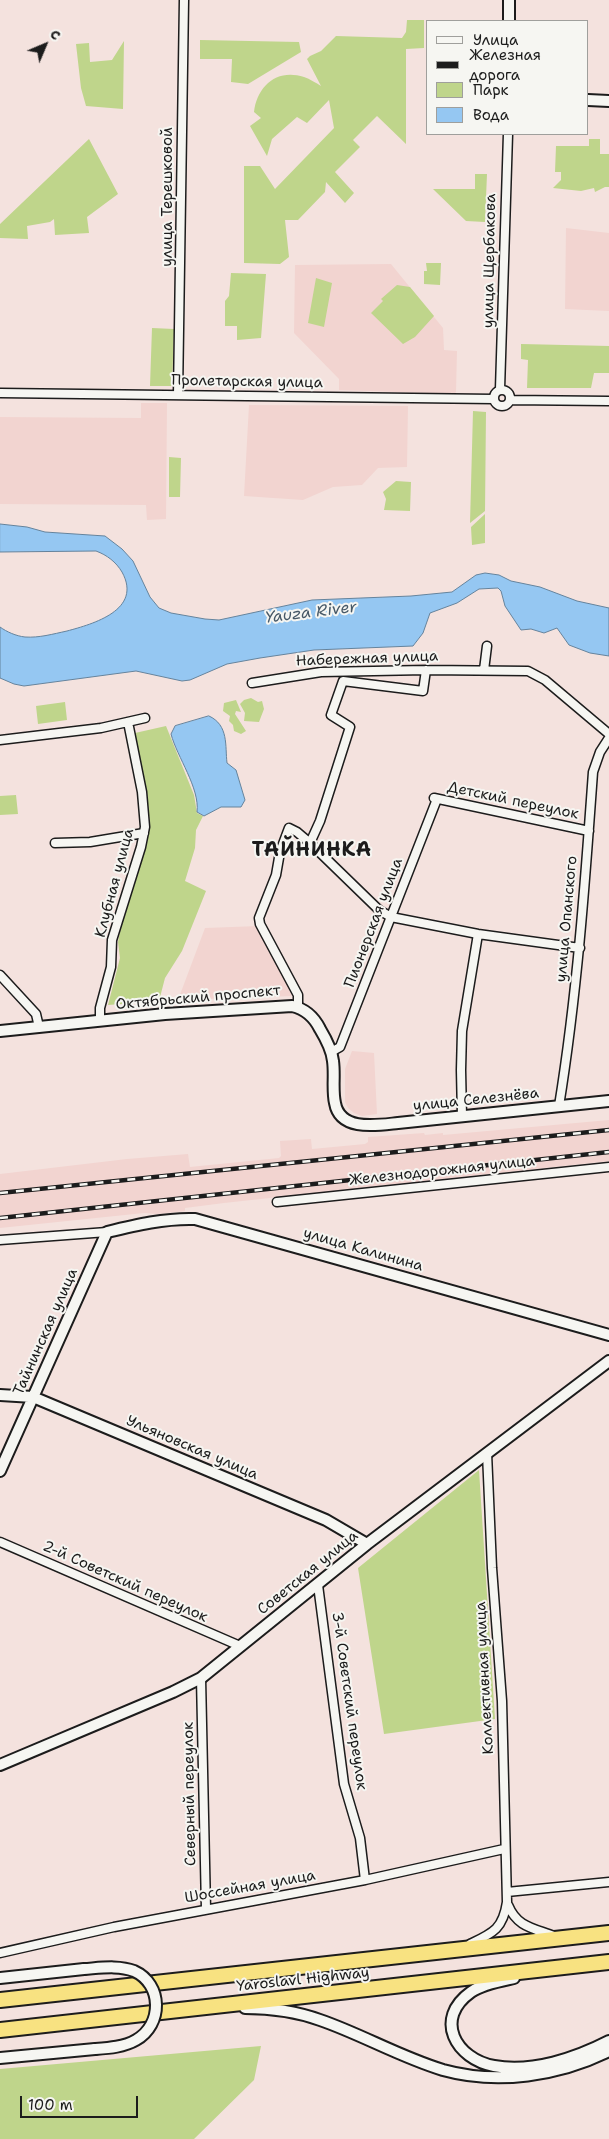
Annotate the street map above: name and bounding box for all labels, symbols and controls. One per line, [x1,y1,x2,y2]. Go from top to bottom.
north arrow [20,20,70,70]
legend [426,20,589,135]
text: С [46,25,65,44]
text: Улица [473,30,518,50]
text: Железная дорога [469,45,541,85]
text: Парк [473,80,509,100]
text: Вода [473,105,509,125]
street label: улица Терешковой [159,127,177,267]
street label: улица Щербакова [480,194,500,328]
street label: Пролетарская улица [171,372,323,392]
water label: Yauza River [264,598,358,628]
street label: Набережная улица [296,648,438,670]
street label: Детский переулок [446,778,580,824]
street label: Клубная улица [92,827,138,939]
district label: ТАЙНИНКА [251,839,373,863]
street label: улица Опанского [553,855,581,983]
street label: Пионерская улица [341,856,407,990]
street label: Октябрьский проспект [115,982,281,1014]
street label: улица Селезнёва [412,1084,540,1116]
street label: Железнодорожная улица [348,1152,536,1190]
street label: улица Калинина [301,1224,425,1276]
street label: Тайнинская улица [10,1266,82,1398]
street label: Ульяновская улица [123,1412,261,1484]
street label: Советская улица [254,1527,362,1619]
street label: 2-й Советский переулок [40,1537,210,1627]
street label: Коллективная улица [472,1601,498,1755]
street label: 3-й Советский переулок [328,1611,370,1791]
street label: Северный переулок [180,1722,200,1866]
street label: Шоссейная улица [183,1867,317,1907]
street label: Yaroslavl Highway [236,1964,370,1996]
scale bar [22,2086,140,2118]
text: 100 m [28,2095,73,2115]

